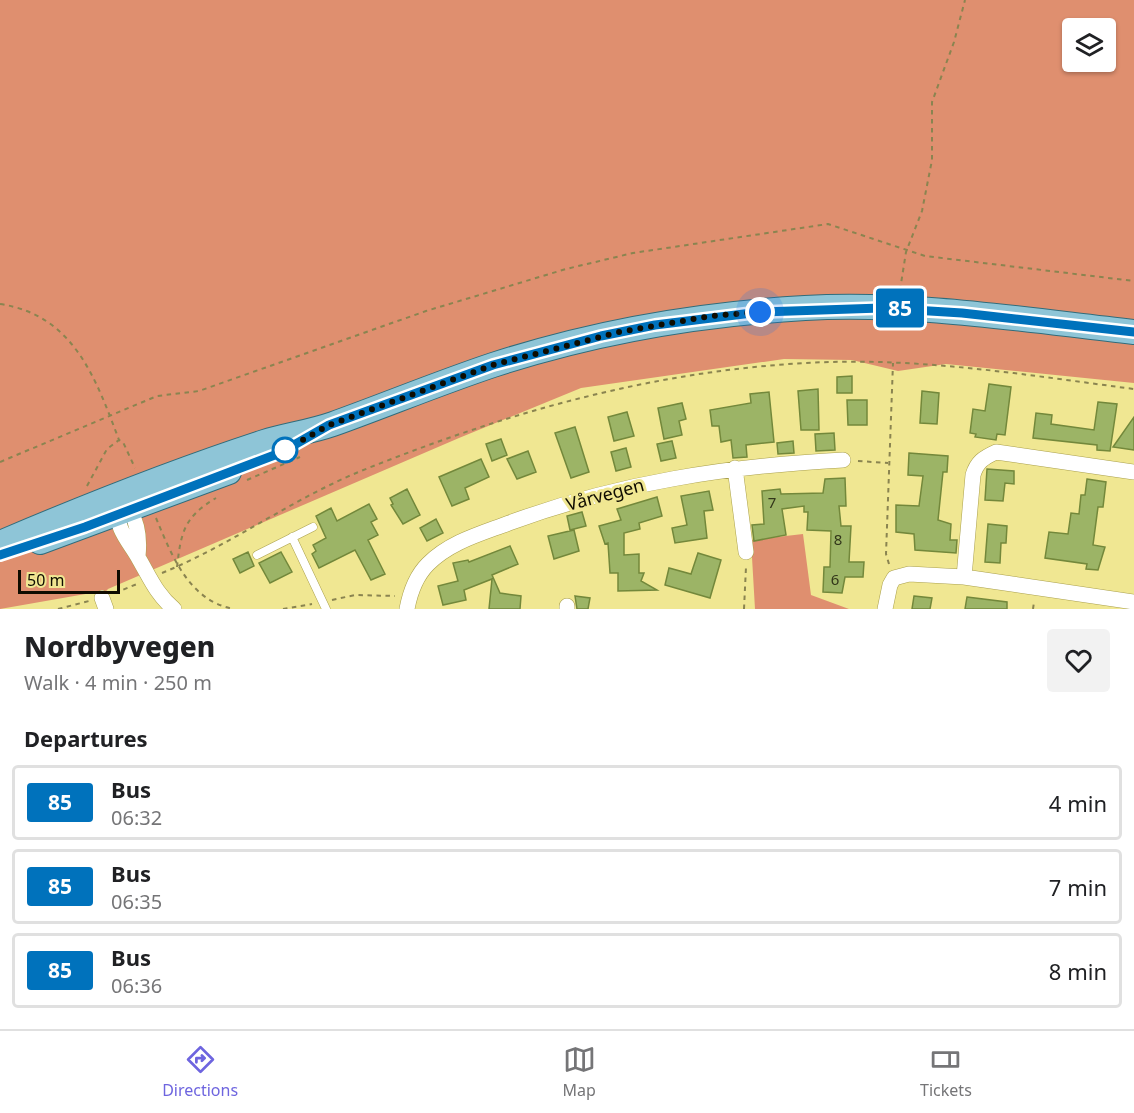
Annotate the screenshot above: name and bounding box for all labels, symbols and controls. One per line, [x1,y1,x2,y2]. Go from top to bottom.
map controls [1062,18,1116,72]
button: layers [1062,18,1116,72]
line badge: 85 [873,288,927,328]
text: 85 [888,294,912,322]
your location [745,297,775,327]
unlabelled marker [272,437,298,463]
street label: Vårvegen [563,472,647,516]
house number: 7 [768,492,776,512]
house number: 8 [834,529,842,549]
scale bar [18,567,120,594]
text: 50 m [27,569,64,591]
house number: 6 [831,569,839,589]
text: Nordbyvegen [24,627,215,665]
button: heart [1047,629,1110,692]
text: Walk · 4 min · 250 m [24,669,212,696]
text: Departures [24,723,148,753]
text: Bus [111,774,151,804]
text: 85 [48,788,72,816]
text: 4 min [1049,788,1107,818]
text: 06:32 [111,804,162,831]
text: Bus [111,858,151,888]
text: 85 [48,872,72,900]
text: 7 min [1049,872,1107,902]
text: 06:35 [111,888,162,915]
text: Bus [111,942,151,972]
text: 85 [48,956,72,984]
text: 8 min [1049,956,1107,986]
text: 06:36 [111,972,162,999]
tab: Directions [162,1043,238,1101]
tab: Map [562,1043,596,1101]
tab: Tickets [920,1043,972,1101]

